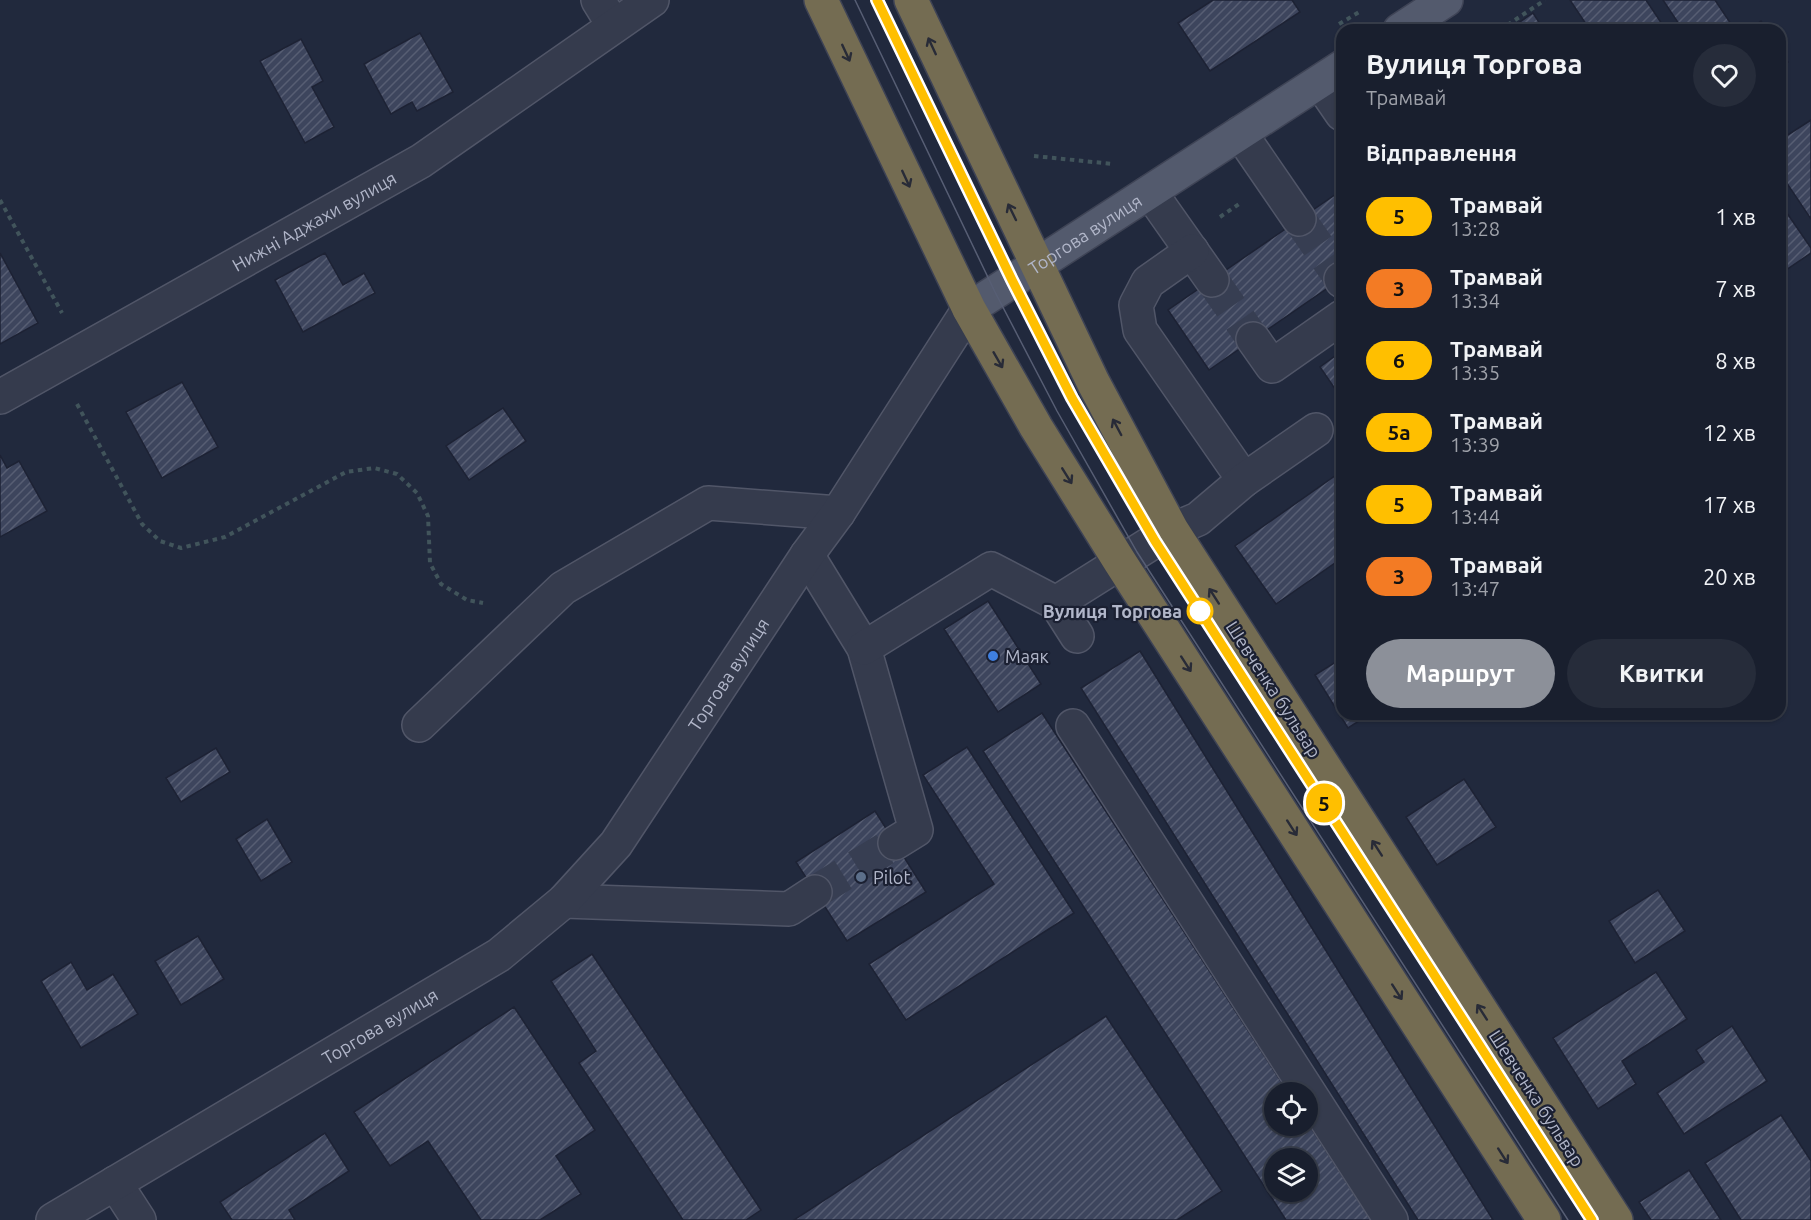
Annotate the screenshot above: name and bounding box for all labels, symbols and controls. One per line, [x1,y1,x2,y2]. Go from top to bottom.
one-way arrow [926,37,938,55]
one-way arrow [840,43,852,61]
button: heart [1693,44,1756,107]
text: Вулиця Торгова [1366,48,1583,79]
text: Трамвай [1366,86,1446,109]
text: Відправлення [1366,140,1517,165]
street label: Нижні Аджахи вулиця [229,167,400,275]
one-way arrow [900,169,912,187]
street label: Торгова вулиця [1024,190,1145,278]
text: Трамвай [1450,192,1543,217]
one-way arrow [1006,203,1018,221]
text: 5 [1393,204,1405,228]
text: 1 хв [1715,204,1756,229]
text: 13:28 [1450,217,1500,240]
text: Трамвай [1450,264,1543,289]
text: 3 [1393,276,1405,300]
text: 7 хв [1715,276,1756,301]
text: 13:34 [1450,289,1500,312]
text: Трамвай [1450,336,1543,361]
text: 6 [1393,348,1405,372]
text: 8 хв [1715,348,1756,373]
one-way arrow [993,350,1004,368]
text: 13:35 [1450,361,1500,384]
text: Трамвай [1450,408,1543,433]
one-way arrow [1111,419,1123,436]
text: 5а [1387,420,1411,444]
text: 12 хв [1703,420,1756,445]
text: 13:39 [1450,433,1500,456]
one-way arrow [1061,467,1073,484]
text: Трамвай [1450,480,1543,505]
text: 5 [1393,492,1405,516]
text: 17 хв [1703,492,1756,517]
text: 13:44 [1450,505,1500,528]
text: Трамвай [1450,552,1543,577]
text: 3 [1393,564,1405,588]
text: 20 хв [1703,564,1756,589]
text: 13:47 [1450,577,1500,600]
one-way arrow [1208,587,1221,604]
marker: Вулиця Торгова [1187,598,1213,624]
place label: Вулиця Торгова [1043,601,1182,621]
street label: Торгова вулиця [684,614,773,734]
street label: Шевченка бульвар [1222,617,1326,761]
button: Маршрут [1366,639,1555,708]
button: Квитки [1567,639,1756,708]
place label: Маяк [1005,646,1049,666]
marker: Маяк [986,649,1000,663]
one-way arrow [1180,656,1192,672]
line badge: 5 [1304,784,1344,822]
text: 5 [1318,791,1330,815]
one-way arrow [1285,820,1298,837]
one-way arrow [1370,840,1382,857]
place label: Pilot [873,867,910,887]
marker: Pilot [854,870,868,884]
street label: Торгова вулиця [318,984,441,1068]
one-way arrow [1391,984,1403,1000]
one-way arrow [1476,1004,1488,1021]
street label: Шевченка бульвар [1485,1026,1589,1170]
map controls [1264,1082,1318,1202]
button: locate [1264,1082,1318,1136]
button: layers [1264,1148,1318,1202]
one-way arrow [1496,1148,1509,1165]

